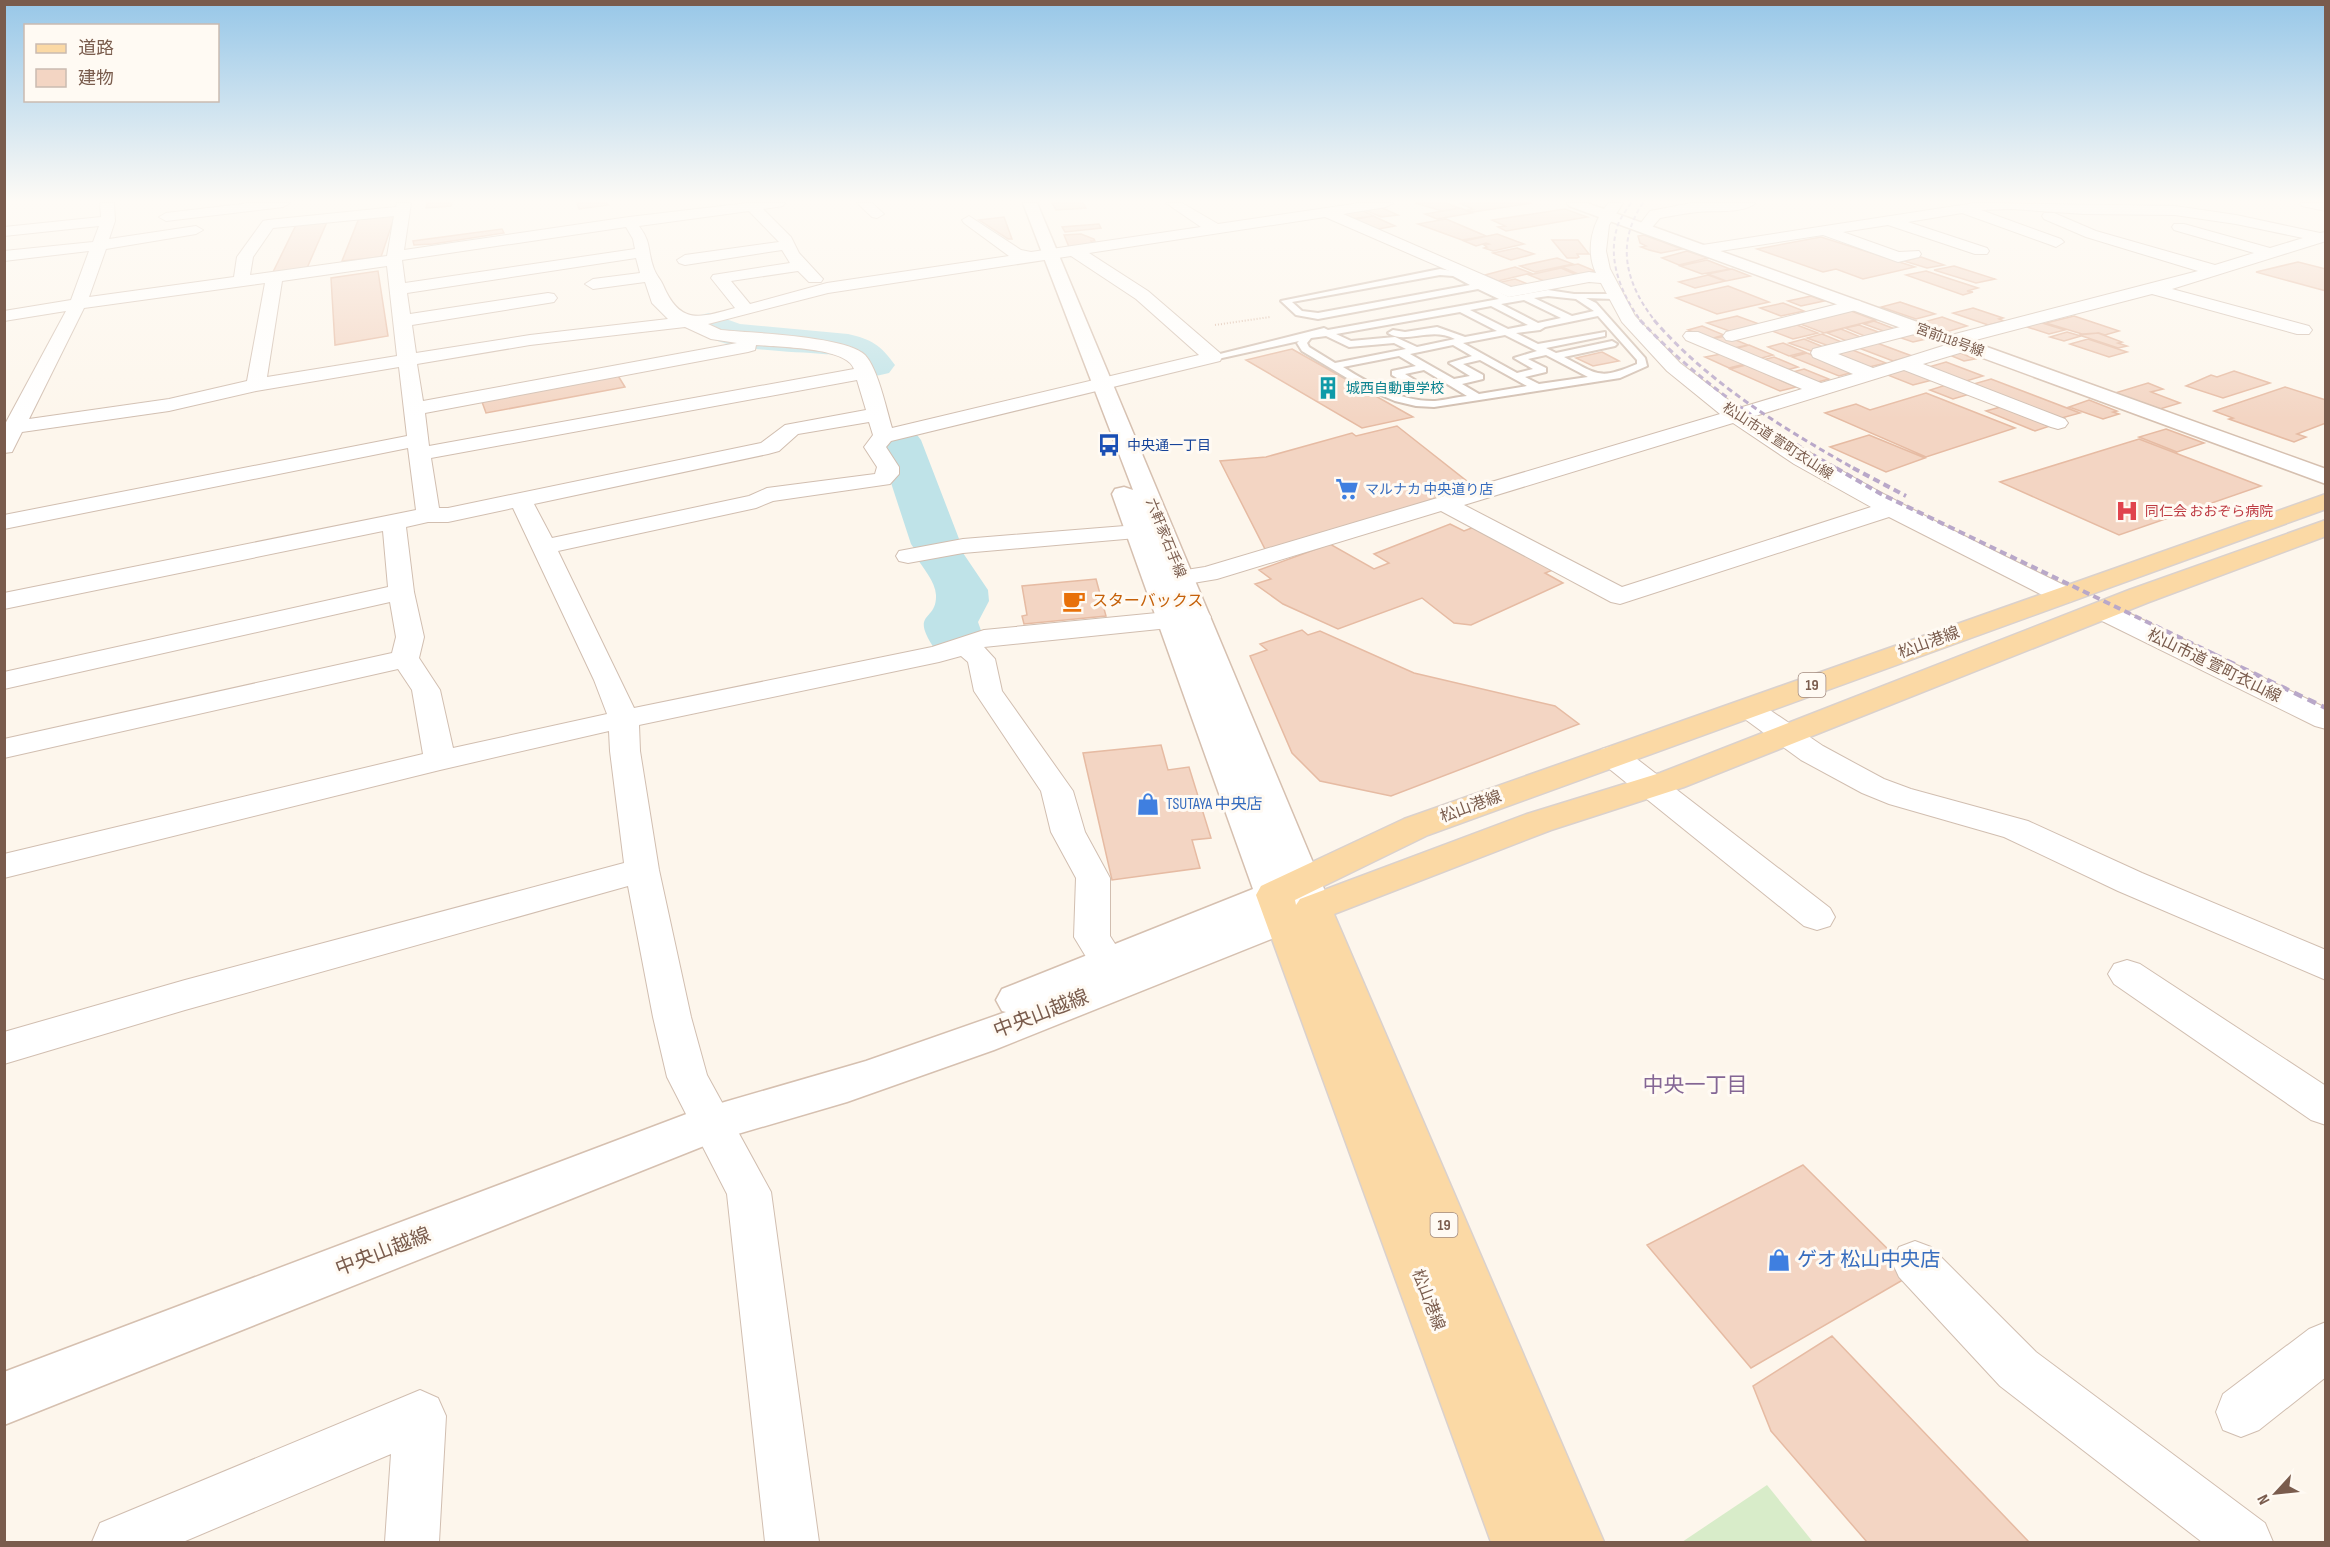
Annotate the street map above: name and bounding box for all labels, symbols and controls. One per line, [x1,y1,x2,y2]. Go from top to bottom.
legend [24,24,219,102]
text: 道路 [78,38,114,59]
text: 建物 [78,68,114,89]
street label: 宮前118号線 [1913,320,1987,360]
building icon: 城西自動車学校 [1315,375,1341,401]
place label: 城西自動車学校 [1346,380,1444,397]
street label: 松山市道 萱町衣山線 [1720,399,1836,483]
bus stop icon: 中央通一丁目 [1096,432,1122,458]
place label: 中央通一丁目 [1127,437,1211,454]
supermarket icon: マルナカ 中央道り店 [1334,476,1360,502]
place label: マルナカ 中央道り店 [1365,481,1493,498]
street label: 六軒家石手線 [1142,496,1190,580]
hospital icon: 同仁会 おおぞら病院 [2114,498,2140,524]
place label: 同仁会 おおぞら病院 [2145,503,2273,520]
cafe icon: スターバックス [1061,588,1087,614]
place label: スターバックス [1092,592,1203,611]
street label: 松山港線 [1896,623,1962,663]
street label: 松山市道 萱町衣山線 [2144,625,2284,707]
road number: 19 [1798,673,1826,697]
street label: 松山港線 [1438,787,1504,827]
shop icon: TSUTAYA 中央店 [1135,791,1161,817]
place label: TSUTAYA 中央店 [1166,795,1263,814]
street label: 中央山越線 [990,985,1092,1043]
district label: 中央一丁目 [1643,1073,1748,1098]
road number: 19 [1430,1213,1458,1237]
street label: 中央山越線 [332,1223,434,1281]
shop icon: ゲオ 松山中央店 [1766,1247,1792,1273]
place label: ゲオ 松山中央店 [1797,1248,1940,1272]
street label: 松山港線 [1408,1267,1448,1333]
north arrow [2246,1463,2306,1523]
text: N [2254,1491,2274,1507]

